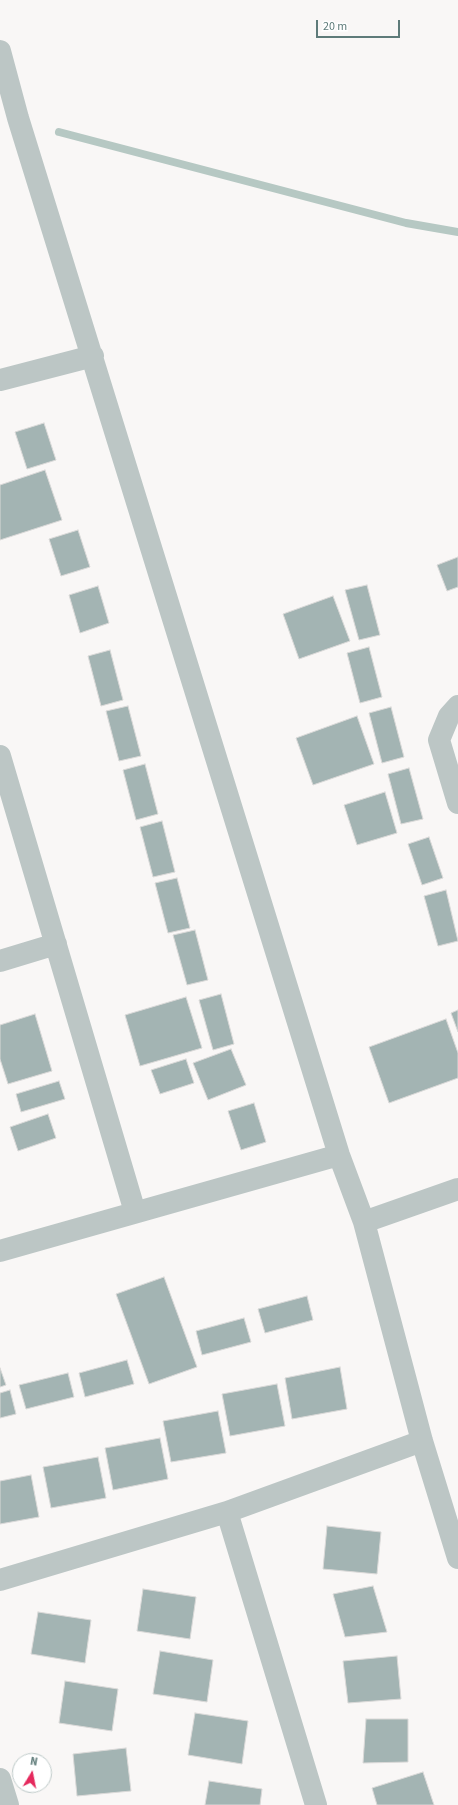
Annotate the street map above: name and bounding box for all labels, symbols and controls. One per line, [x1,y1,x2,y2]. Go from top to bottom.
scale bar [318,12,402,38]
text: 20 m [323,18,347,35]
north arrow [12,1753,52,1793]
text: N [29,1754,39,1770]

